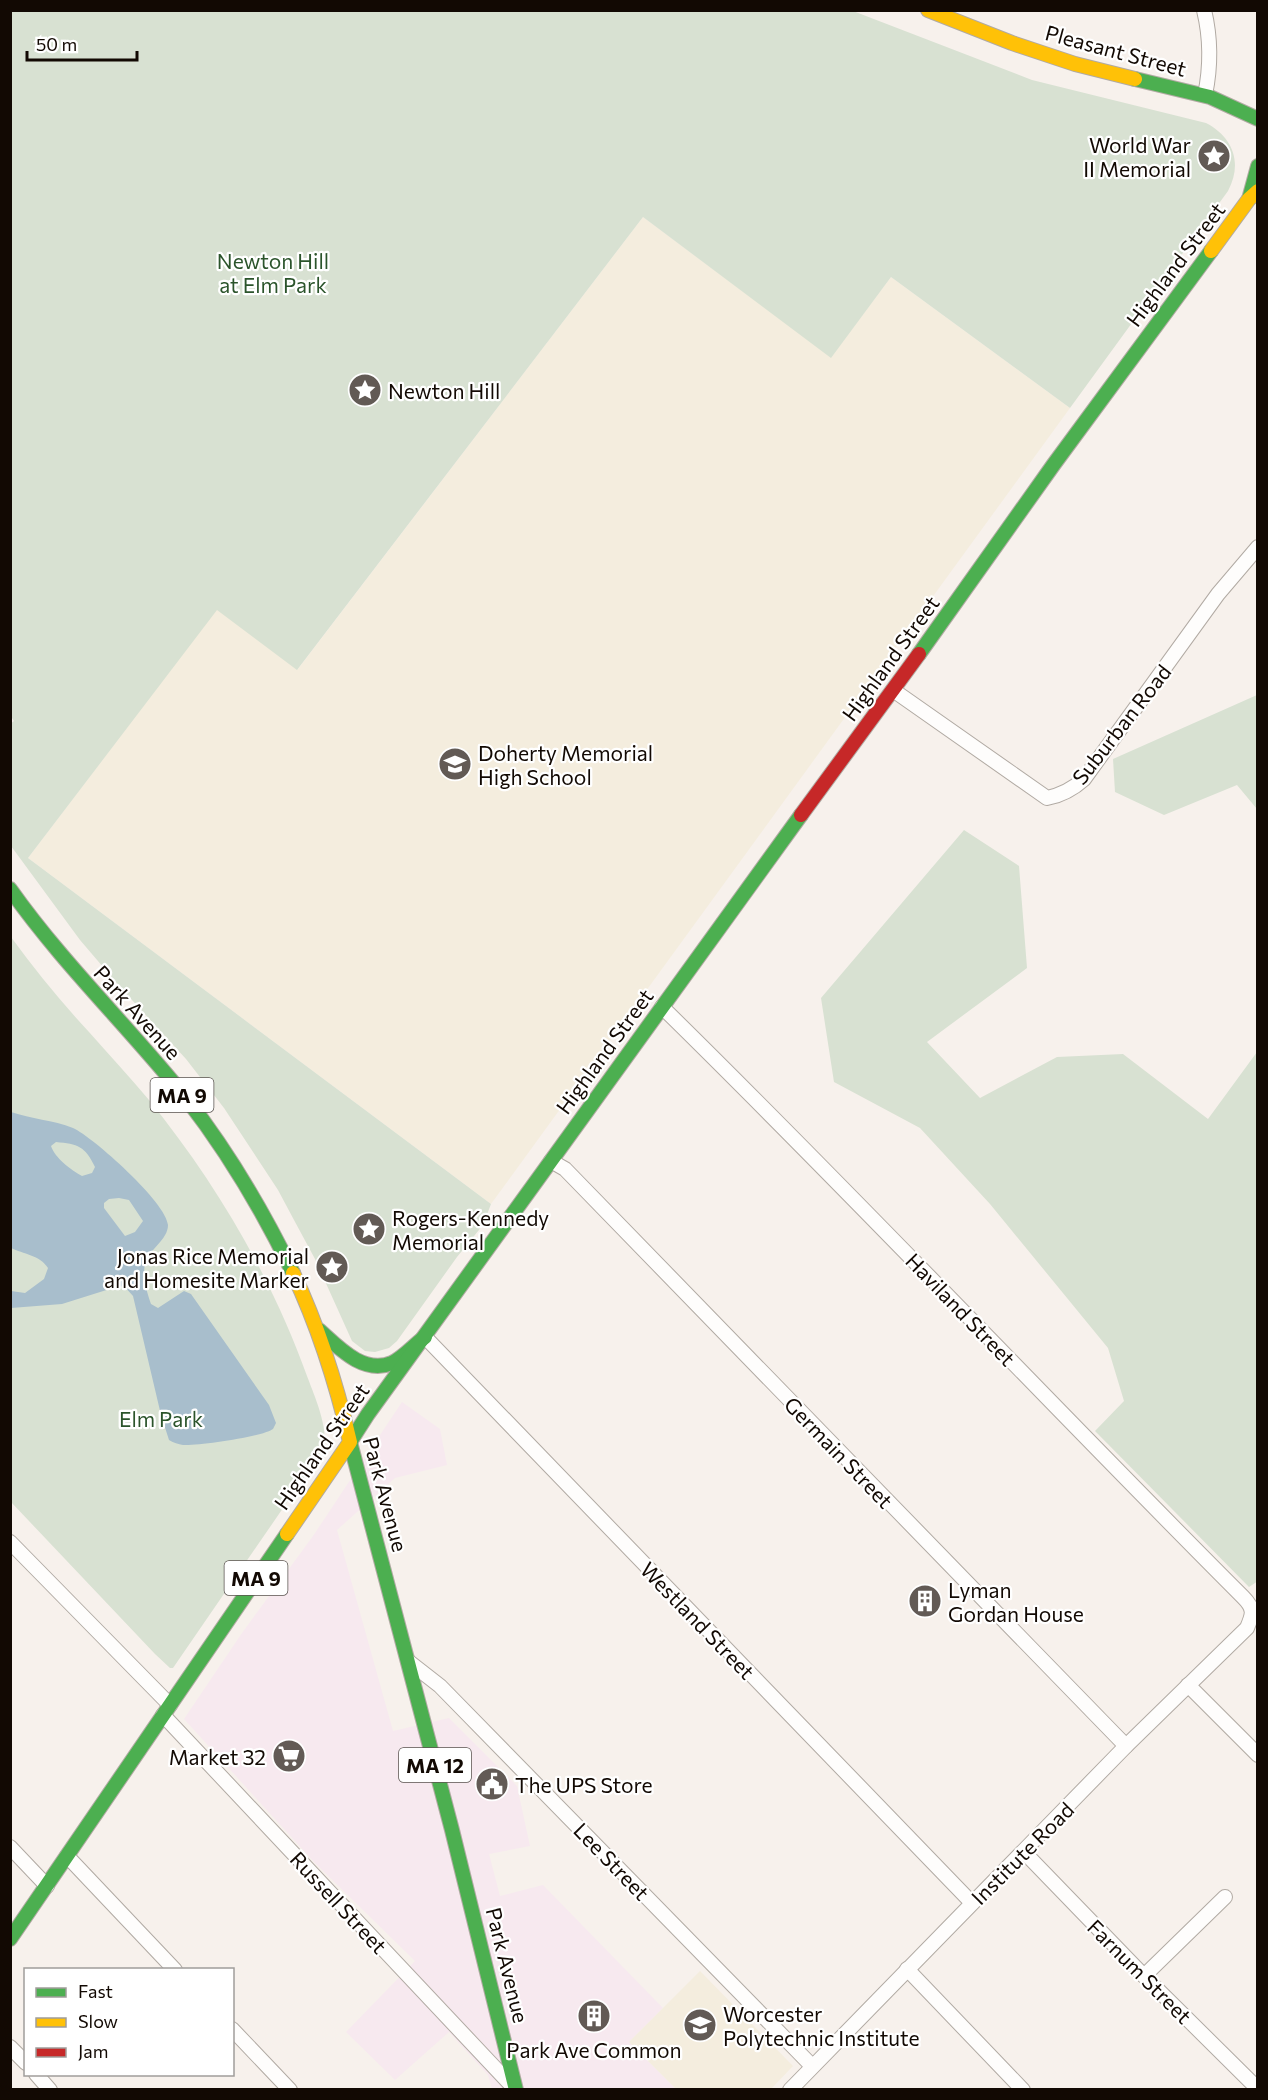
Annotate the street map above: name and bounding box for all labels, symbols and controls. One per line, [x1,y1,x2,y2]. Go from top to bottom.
street label: Pleasant Street [1043,19,1189,81]
scale bar [27,24,136,62]
text: 50 m [36,33,77,55]
place label: World War II Memorial [1083,132,1191,181]
place icon: World War II Memorial [1196,138,1232,174]
street label: Highland Street [1120,197,1230,331]
park label: Newton Hill at Elm Park [217,248,329,297]
place icon: Newton Hill [347,372,383,408]
place label: Newton Hill [388,378,500,403]
street label: Highland Street [836,591,944,725]
street label: Suburban Road [1066,659,1176,789]
place label: Doherty Memorial High School [478,740,653,789]
school or university icon: Doherty Memorial High School [437,746,473,782]
street label: Park Avenue [89,960,187,1064]
street label: Highland Street [550,984,658,1118]
road number: MA 9 [150,1078,213,1112]
place label: Rogers-Kennedy Memorial [392,1205,549,1254]
place icon: Rogers-Kennedy Memorial [351,1211,387,1247]
place label: Jonas Rice Memorial and Homesite Marker [104,1243,309,1292]
street label: Haviland Street [901,1248,1021,1370]
place icon: Jonas Rice Memorial and Homesite Marker [314,1249,350,1285]
street label: Highland Street [268,1378,374,1514]
street label: Germain Street [780,1391,898,1513]
park label: Elm Park [119,1406,203,1431]
street label: Park Avenue [359,1434,413,1554]
street label: Westland Street [636,1556,760,1684]
road number: MA 9 [224,1561,288,1595]
place label: Lyman Gordan House [948,1577,1084,1626]
building icon: Lyman Gordan House [907,1583,943,1619]
supermarket icon: Market 32 [271,1738,307,1774]
place label: Market 32 [169,1744,266,1769]
road number: MA 12 [399,1748,471,1782]
public building icon: The UPS Store [474,1766,510,1802]
place label: The UPS Store [515,1772,653,1797]
street label: Institute Road [966,1797,1078,1909]
street label: Lee Street [569,1817,655,1905]
street label: Russell Street [286,1846,392,1958]
street label: Park Avenue [482,1905,534,2025]
street label: Farnum Street [1083,1914,1197,2028]
legend [24,1968,234,2076]
text: Fast [78,1980,113,2002]
building icon: Park Ave Common [576,1998,612,2034]
place label: Worcester Polytechnic Institute [723,2001,920,2050]
school or university icon: Worcester Polytechnic Institute [682,2007,718,2043]
text: Slow [78,2010,118,2032]
place label: Park Ave Common [506,2037,682,2062]
text: Jam [78,2040,108,2062]

